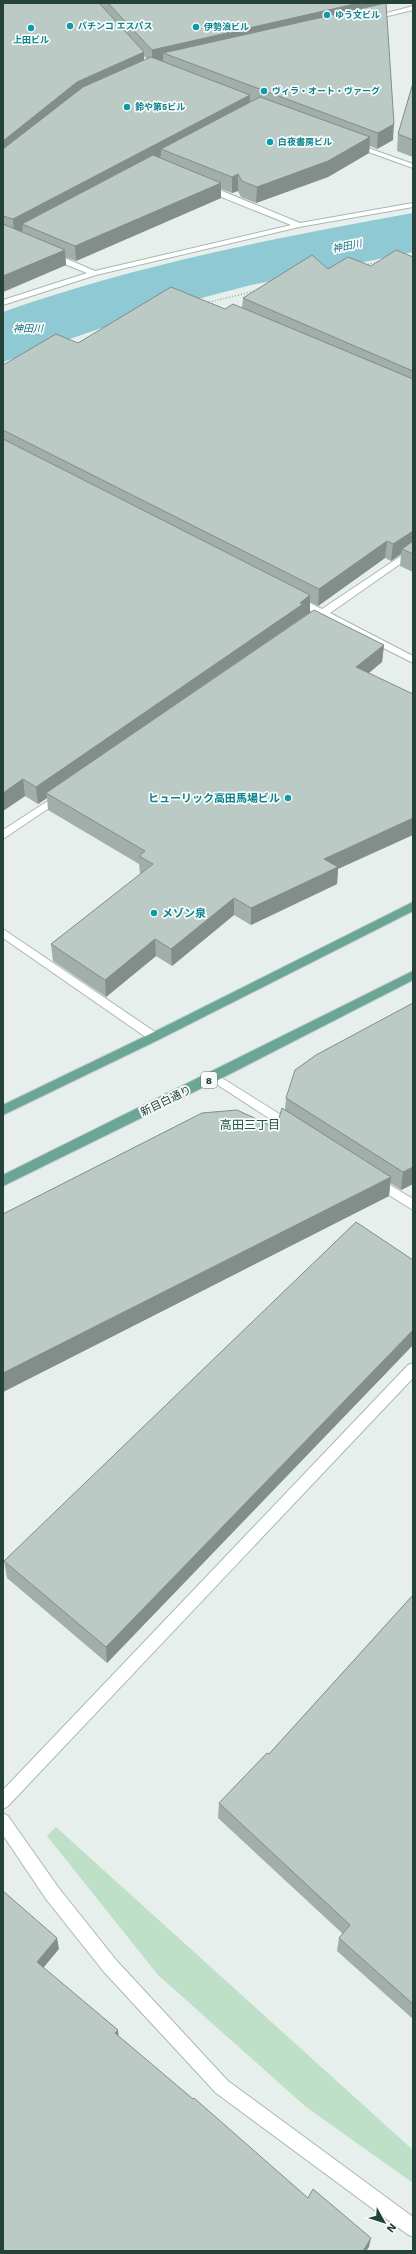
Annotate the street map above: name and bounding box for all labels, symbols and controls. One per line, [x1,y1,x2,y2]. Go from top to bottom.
marker: ゆう文ビル [322,10,332,20]
place label: ゆう文ビル [335,10,380,20]
marker: パチンコ エスパス [65,21,75,31]
place label: パチンコ エスパス [78,21,153,31]
marker: 伊勢浪ビル [191,22,201,32]
place label: 伊勢浪ビル [203,22,249,32]
marker: 上田ビル [26,23,36,33]
place label: 上田ビル [13,35,49,45]
marker: ヴィラ・オート・ヴァーグ [259,86,269,96]
place label: ヴィラ・オート・ヴァーグ [272,86,380,96]
marker: 鈴や第5ビル [122,102,132,112]
place label: 鈴や第5ビル [135,102,185,112]
marker: 白夜書房ビル [265,137,275,147]
place label: 白夜書房ビル [278,137,332,147]
water label: 神田川 [331,237,364,254]
water label: 神田川 [13,323,44,334]
place label: ヒューリック高田馬場ビル [148,792,280,805]
marker: ヒューリック高田馬場ビル [283,793,293,803]
place label: メゾン泉 [162,907,206,920]
marker: メゾン泉 [149,908,159,918]
road number: 8 [201,1072,217,1088]
street label: 新目白通り [138,1083,194,1119]
district label: 高田三丁目 [220,1118,280,1132]
north arrow [364,2202,404,2242]
text: N [384,2221,399,2235]

